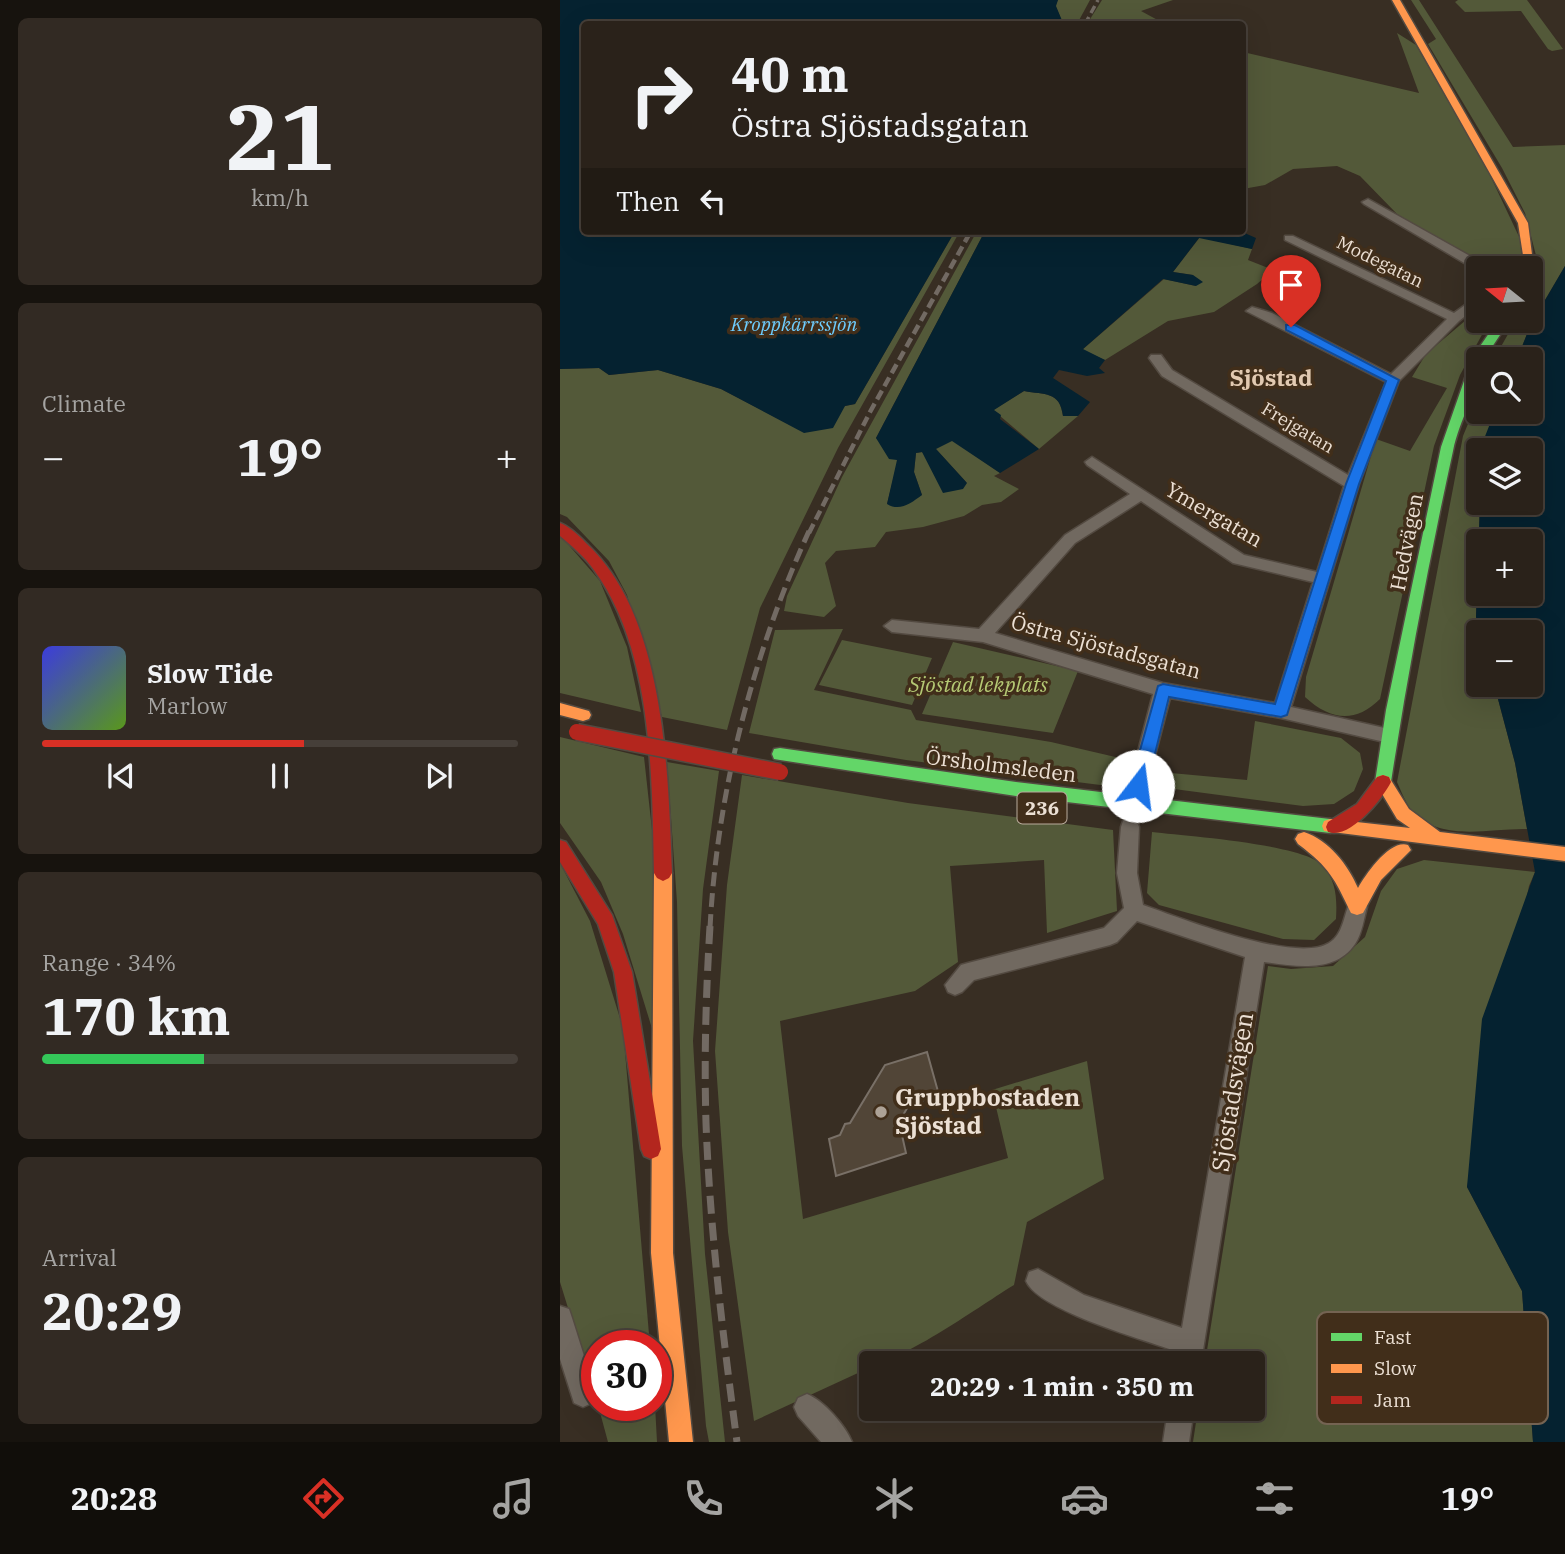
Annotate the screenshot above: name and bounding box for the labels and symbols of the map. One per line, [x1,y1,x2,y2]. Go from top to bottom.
street label: Modegatan [1333,231,1427,292]
pin [1261,255,1321,327]
north arrow [1466,256,1544,332]
water label: Kroppkärrssjön [730,312,857,336]
district label: Sjöstad [1229,362,1313,392]
street label: Frejgatan [1258,397,1339,458]
street label: Ymergatan [1161,475,1268,553]
street label: Hedvägen [1383,491,1429,593]
street label: Östra Sjöstadsgatan [1008,607,1204,685]
park label: Sjöstad lekplats [907,670,1048,698]
street label: Örsholmsleden [924,742,1078,788]
position arrow [1101,749,1175,823]
road number: 236 [1018,792,1066,824]
street label: Sjöstadsvägen [1204,1010,1260,1174]
place label: Gruppbostaden Sjöstad [895,1081,1080,1141]
marker: Gruppbostaden Sjöstad [873,1104,889,1120]
legend [1317,1312,1548,1424]
text: Fast [1374,1325,1412,1349]
speed limit sign: 30 [581,1330,672,1421]
text: Slow [1374,1356,1416,1380]
text: Jam [1374,1388,1411,1412]

